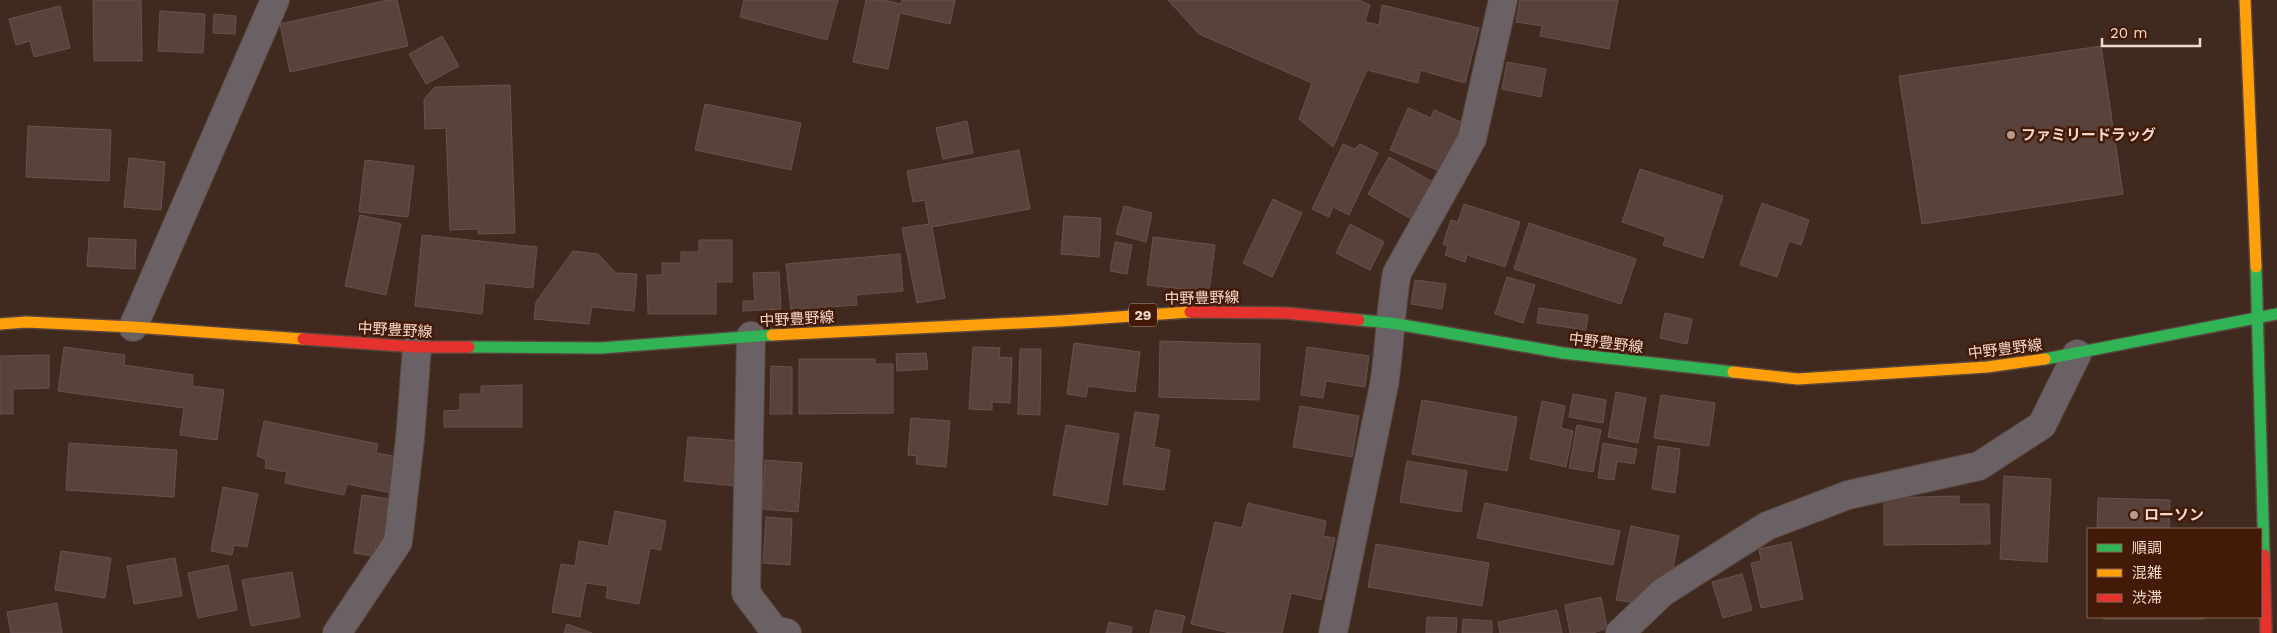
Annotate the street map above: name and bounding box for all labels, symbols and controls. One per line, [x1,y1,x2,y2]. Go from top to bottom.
scale bar [2102,15,2200,47]
text: 20 m [2110,24,2148,42]
place label: ファミリードラッグ [2021,126,2156,144]
marker: ファミリードラッグ [2005,129,2017,141]
street label: 中野豊野線 [1164,288,1240,308]
road number: 29 [1129,304,1157,326]
street label: 中野豊野線 [759,308,835,330]
street label: 中野豊野線 [357,319,433,341]
street label: 中野豊野線 [1568,329,1644,357]
street label: 中野豊野線 [1967,335,2043,363]
place label: ローソン [2144,506,2204,524]
marker: ローソン [2128,509,2140,521]
legend [2087,528,2262,618]
text: 順調 [2132,539,2162,557]
text: 混雑 [2132,564,2162,582]
text: 渋滞 [2132,589,2162,607]

